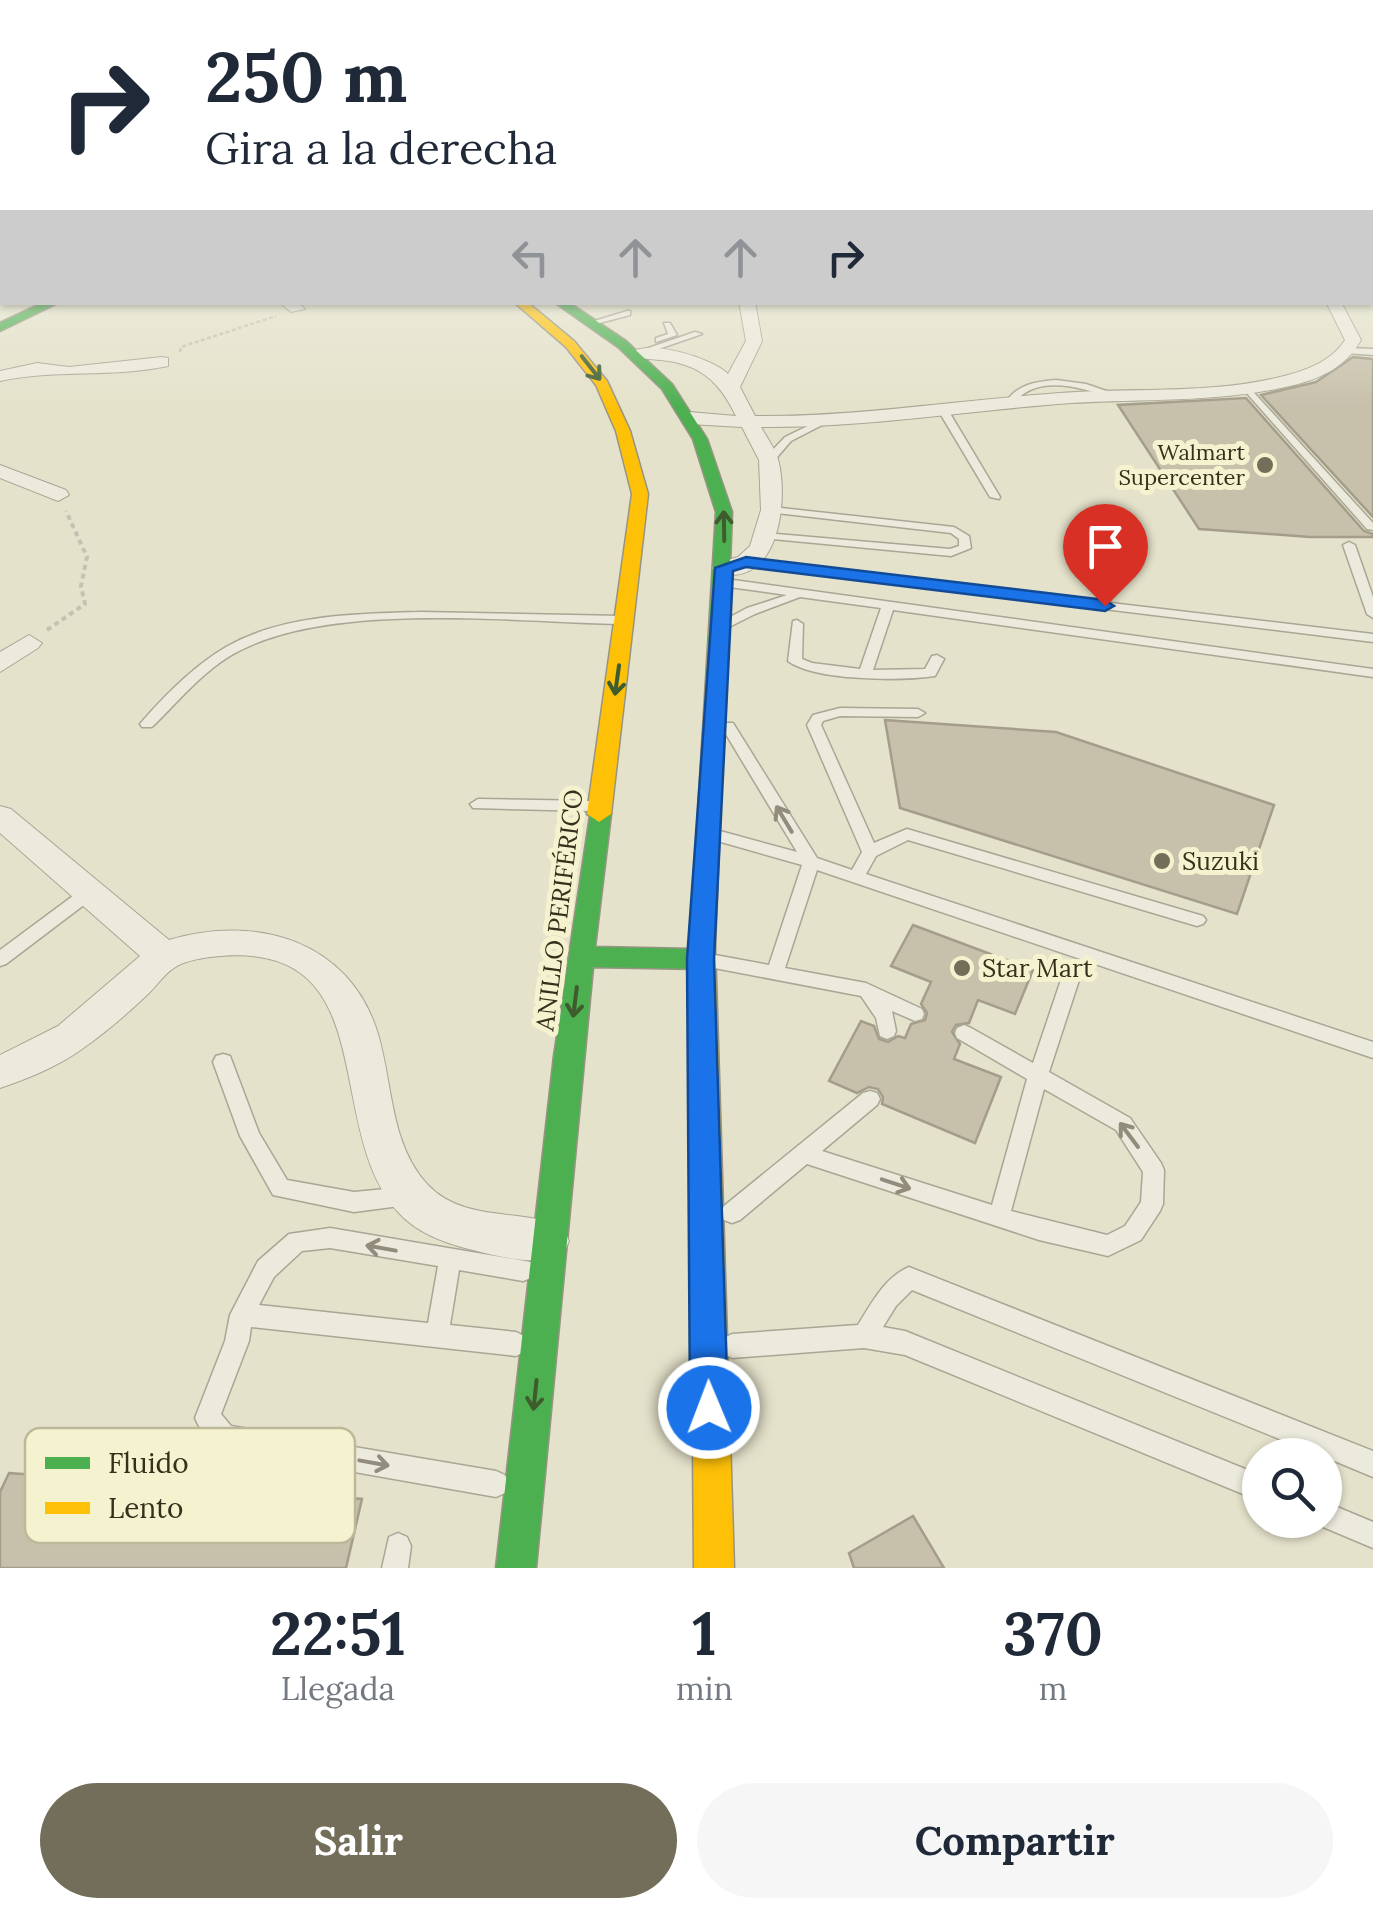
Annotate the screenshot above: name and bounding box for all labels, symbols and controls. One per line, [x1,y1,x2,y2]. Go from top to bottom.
text: 250 m [205,32,407,121]
icon: right [40,40,170,170]
text: Gira a la derecha [205,119,557,176]
icon: left [503,230,558,285]
icon: ahead [608,230,663,285]
icon: ahead [713,230,768,285]
icon: right [818,230,873,285]
one-way arrow [579,354,601,380]
place label: Walmart Supercenter [1118,438,1245,491]
marker: Walmart Supercenter [1254,454,1276,476]
pin [1063,504,1148,607]
one-way arrow [714,511,733,543]
icon: arrive [1078,519,1133,574]
one-way arrow [607,663,625,696]
street label: ANILLO PERIFÉRICO [528,787,590,1034]
one-way arrow [774,805,795,834]
place label: Suzuki [1182,845,1259,877]
marker: Suzuki [1151,850,1173,872]
place label: Star Mart [982,952,1093,984]
marker: Star Mart [951,957,973,979]
one-way arrow [565,986,584,1018]
one-way arrow [1119,1123,1141,1149]
one-way arrow [880,1176,912,1194]
one-way arrow [365,1238,398,1257]
position arrow [657,1356,761,1460]
one-way arrow [525,1379,544,1411]
legend [25,1428,355,1543]
map controls [1242,1438,1342,1538]
button: search [1242,1438,1342,1538]
text: Fluido [108,1445,189,1481]
one-way arrow [358,1454,390,1472]
text: Lento [108,1490,183,1526]
text: 22:51 [270,1595,406,1671]
text: 1 [692,1595,717,1671]
text: 370 [1003,1595,1103,1671]
text: Llegada [281,1668,395,1709]
text: min [676,1668,733,1709]
text: m [1039,1668,1067,1709]
button: Salir [40,1783,677,1898]
button: Compartir [697,1783,1333,1898]

